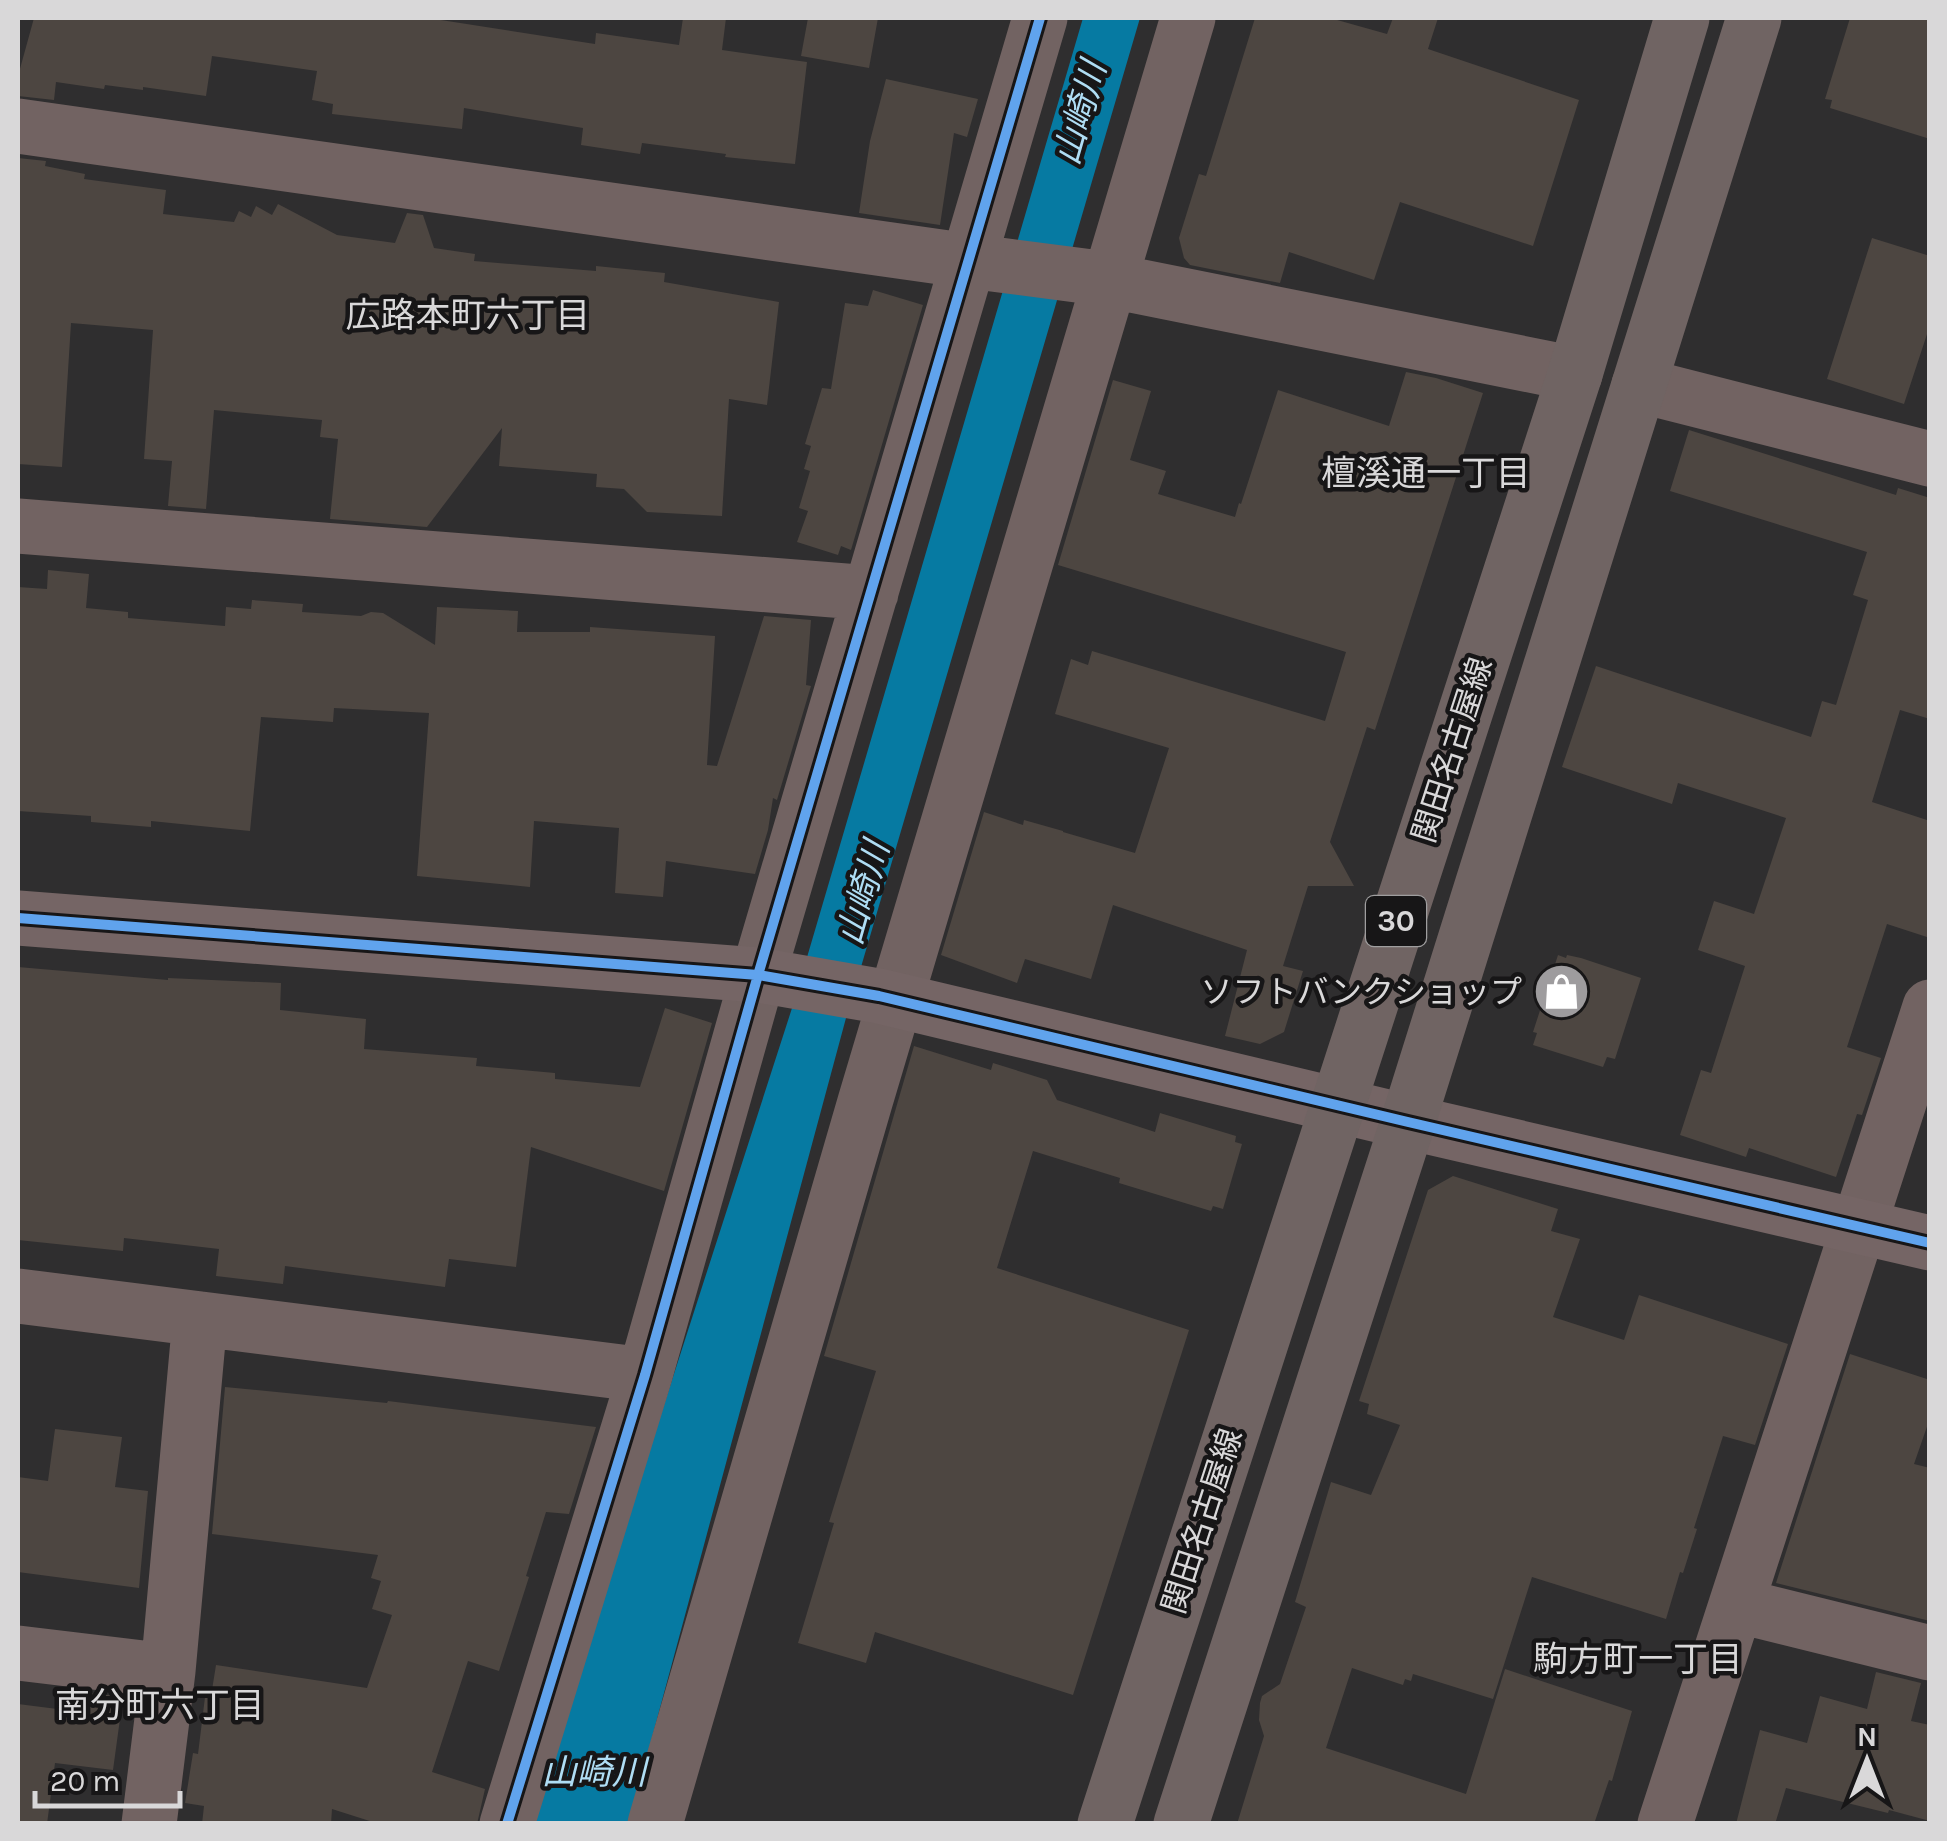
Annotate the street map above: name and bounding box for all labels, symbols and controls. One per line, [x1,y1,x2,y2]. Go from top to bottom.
water label: 山崎川 [1046,53,1116,169]
district label: 広路本町六丁目 [345,295,591,336]
district label: 檀溪通一丁目 [1321,453,1531,494]
street label: 関田名古屋線 [1405,653,1500,847]
water label: 山崎川 [829,833,899,949]
road number: 30 [1366,896,1426,946]
shop icon: ソフトバンクショップ [1531,962,1591,1022]
place label: ソフトバンクショップ [1200,974,1522,1011]
street label: 関田名古屋線 [1155,1424,1250,1618]
district label: 駒方町一丁目 [1533,1639,1743,1680]
district label: 南分町六丁目 [55,1685,265,1726]
north arrow [1817,1711,1917,1811]
text: N [1857,1720,1877,1753]
scale bar [35,1746,180,1808]
water label: 山崎川 [541,1752,650,1793]
text: 20 m [50,1763,120,1799]

